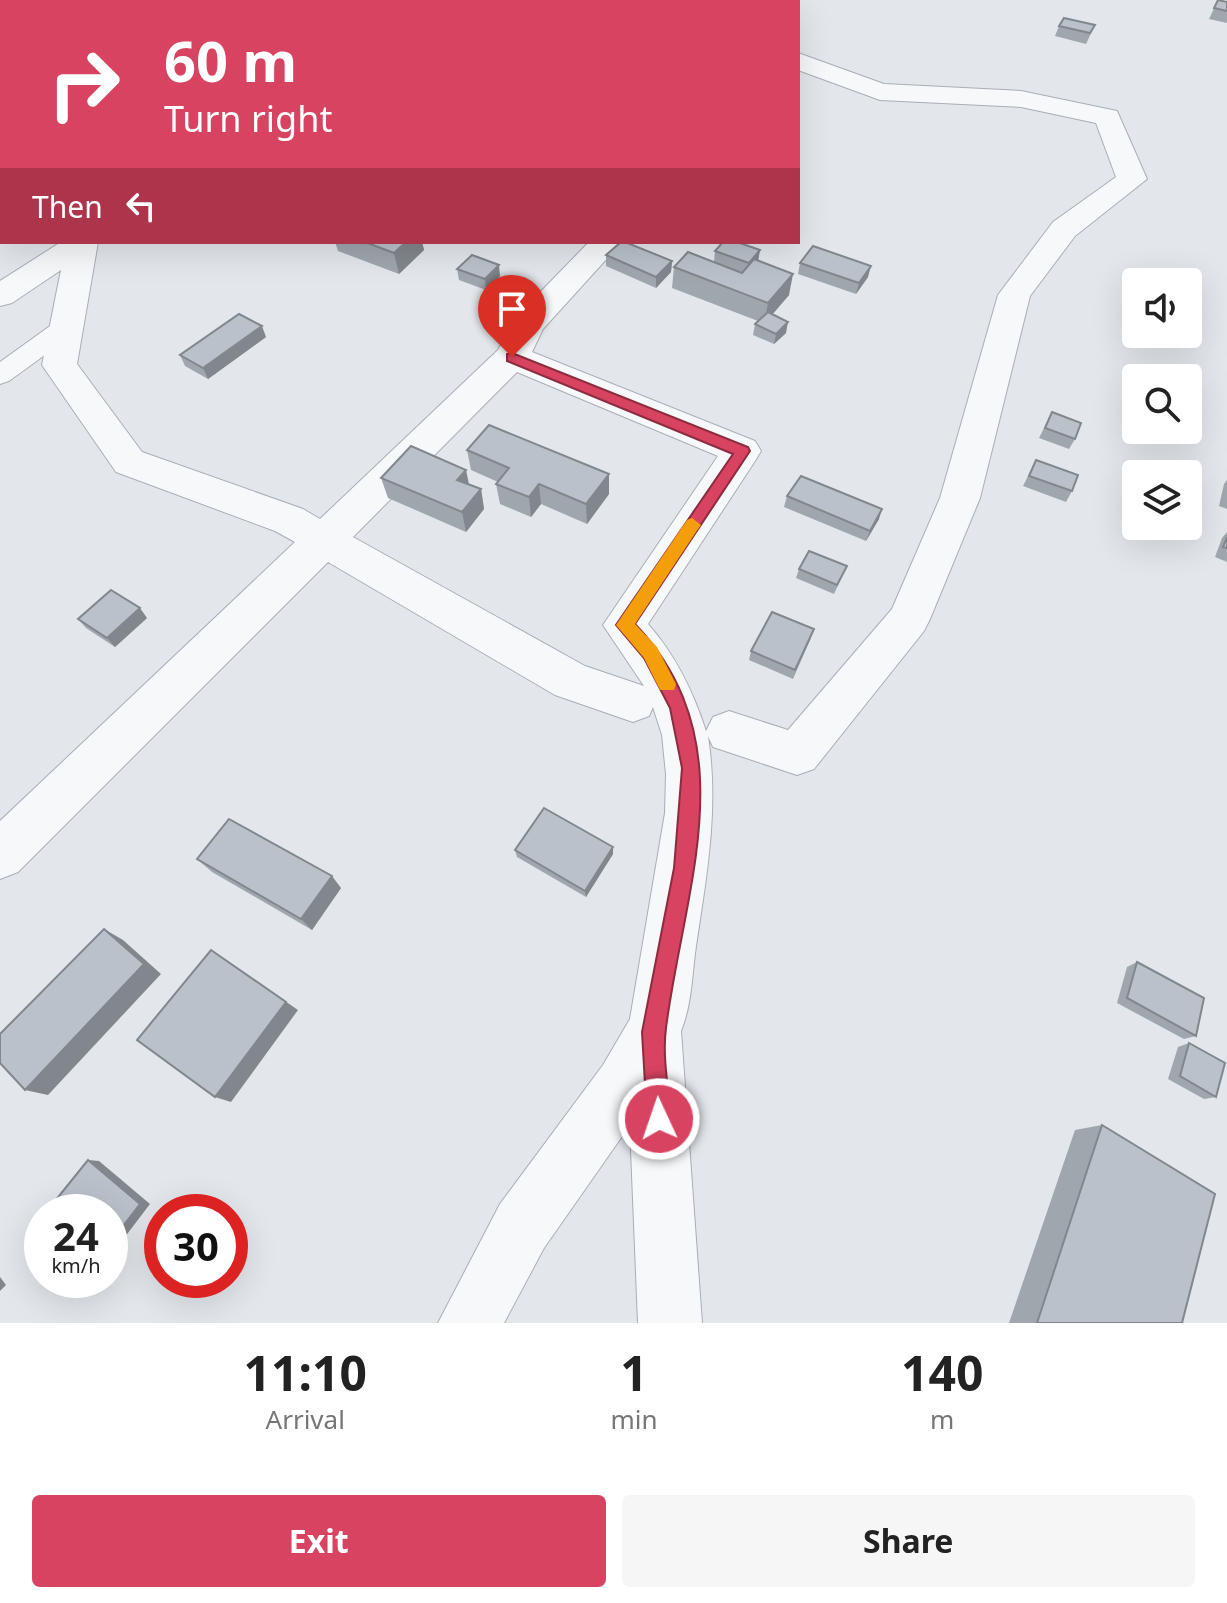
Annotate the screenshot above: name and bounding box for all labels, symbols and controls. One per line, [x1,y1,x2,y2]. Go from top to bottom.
text: 60 m [164,22,297,98]
icon: right [32,32,136,136]
text: Turn right [164,94,332,143]
icon: left [119,184,163,228]
text: Then [32,186,103,227]
map controls [1122,268,1202,540]
button: sound [1122,268,1202,348]
pin [478,275,546,357]
icon: arrive [490,287,534,331]
button: search [1122,364,1202,444]
button: layers [1122,460,1202,540]
position arrow [617,1077,701,1161]
speed limit sign: 30 [144,1194,248,1298]
text: 24 [53,1208,99,1263]
text: km/h [51,1252,101,1279]
text: 11:10 [244,1340,367,1405]
text: 1 [620,1340,648,1405]
text: 140 [901,1340,983,1405]
text: Arrival [266,1401,345,1437]
text: min [610,1401,658,1437]
text: m [930,1401,954,1437]
button: Exit [32,1495,606,1587]
button: Share [622,1495,1195,1587]

